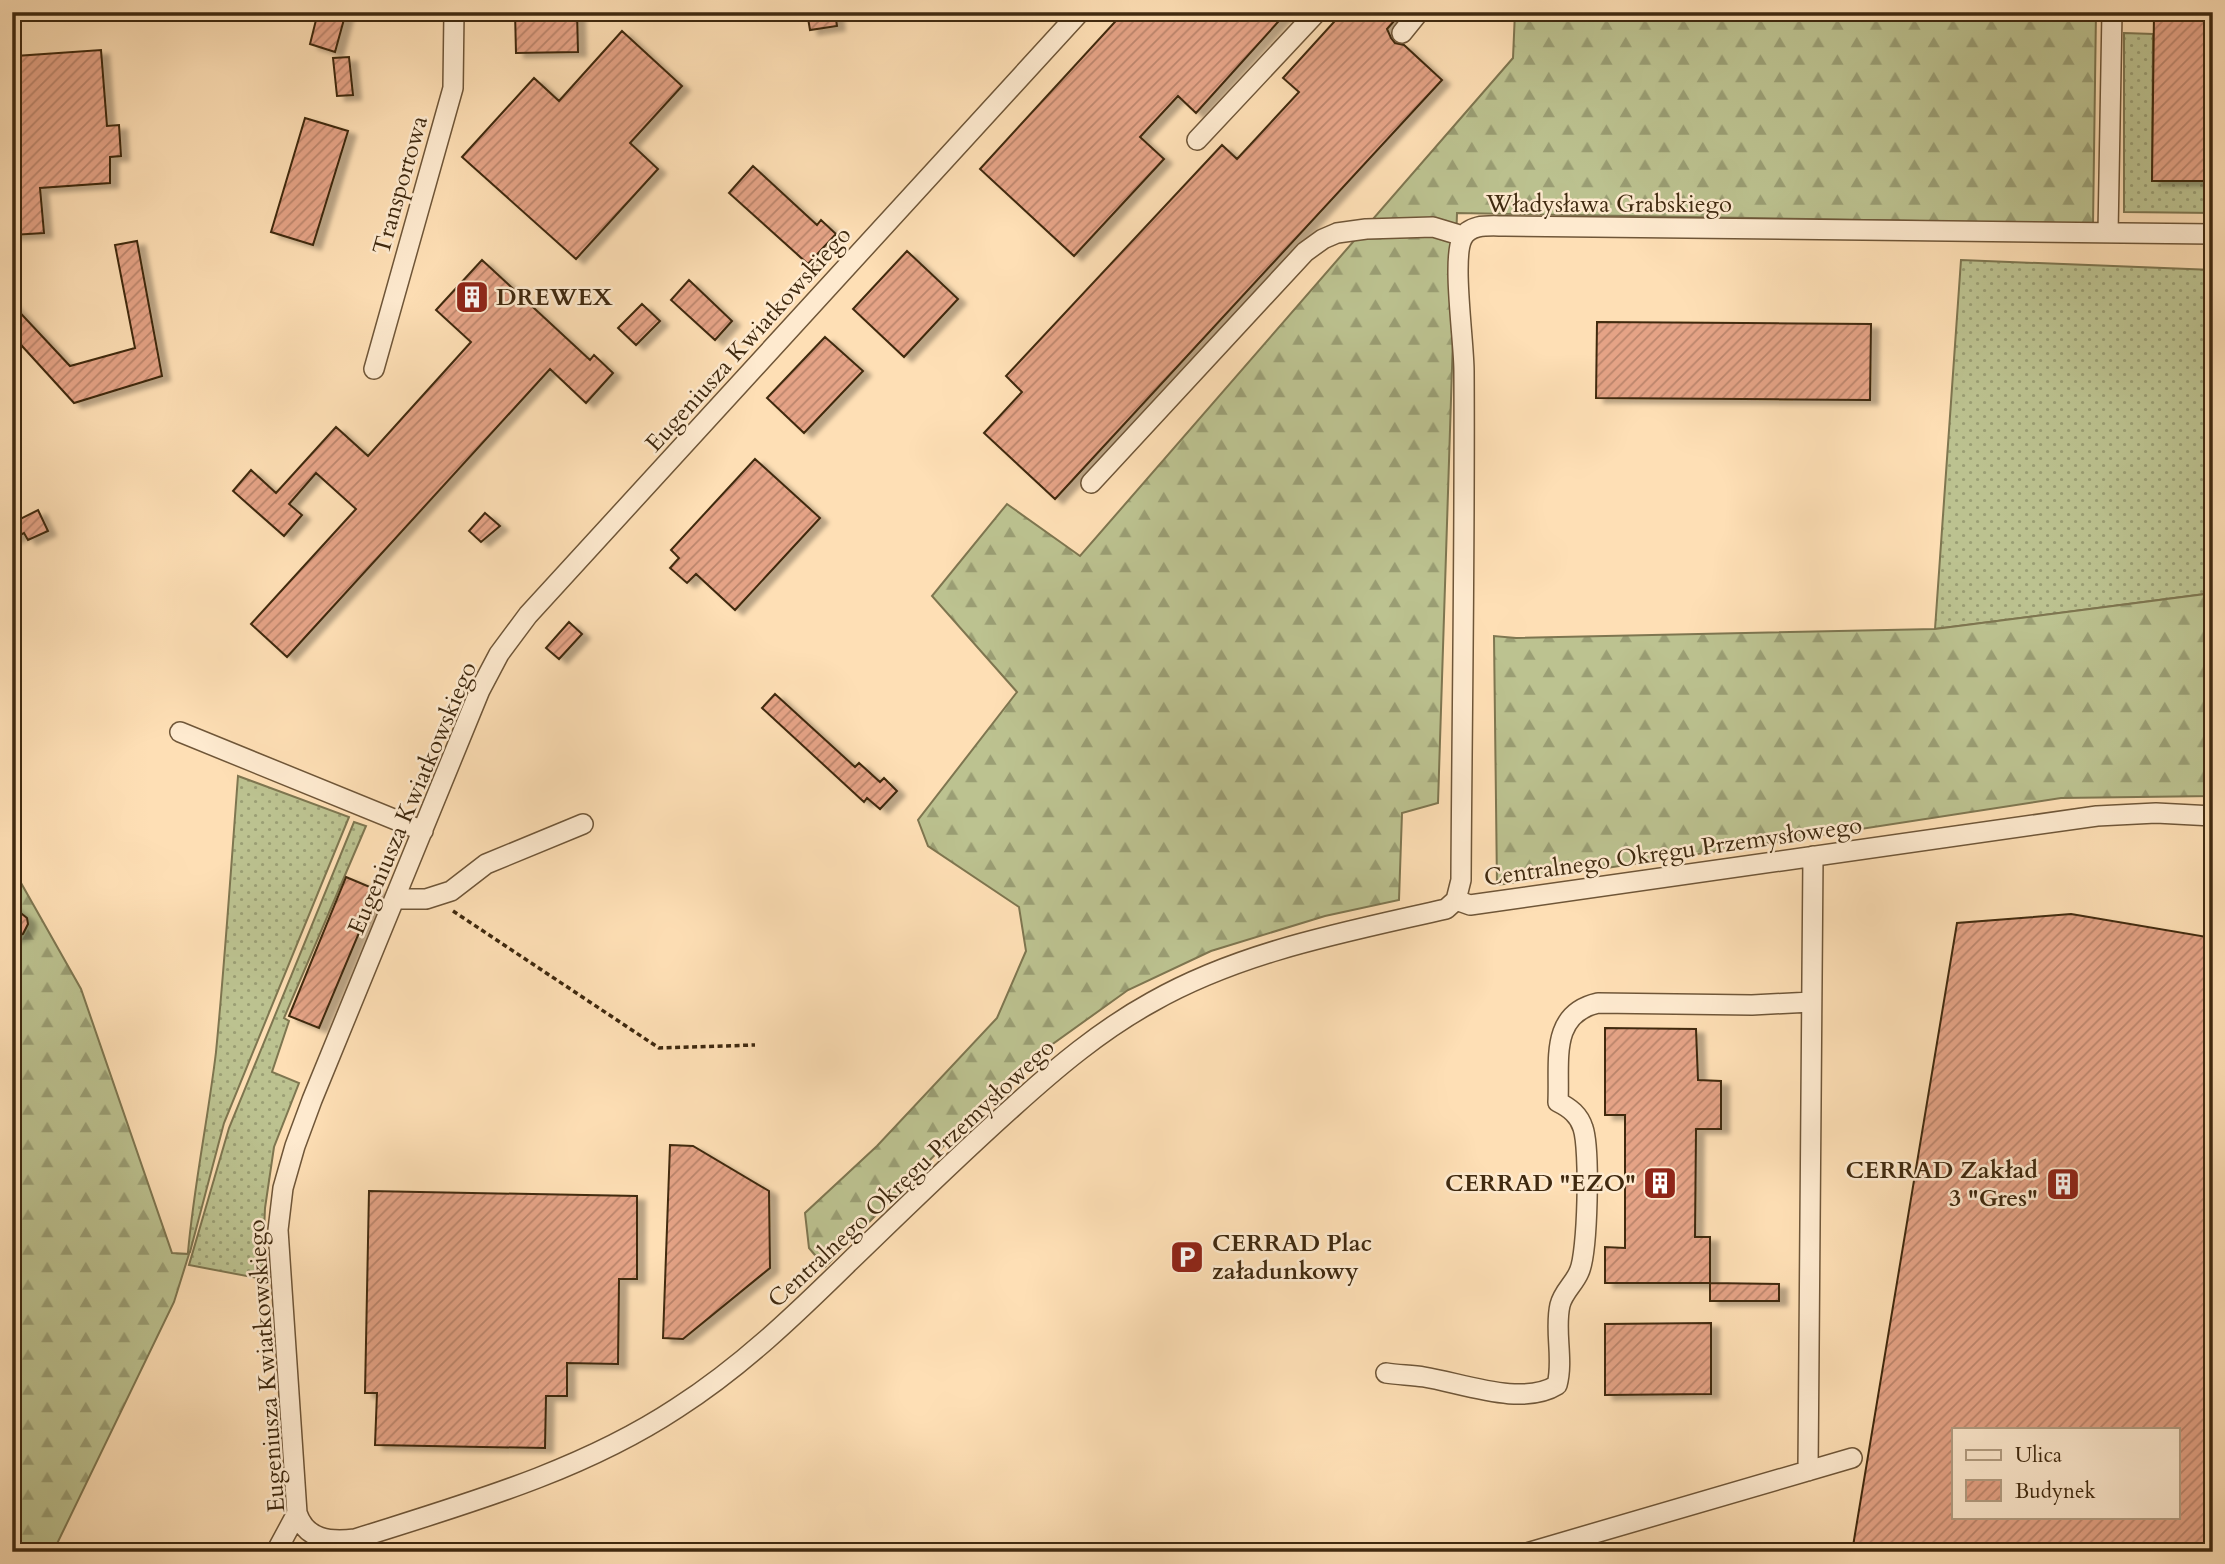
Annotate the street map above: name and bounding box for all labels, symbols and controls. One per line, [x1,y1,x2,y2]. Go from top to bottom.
street label: Transportowa [365,111,436,258]
street label: Władysława Grabskiego [1485,188,1732,221]
street label: Eugeniusza Kwiatkowskiego [638,219,859,459]
building icon: DREWEX [453,278,491,316]
place label: DREWEX [496,281,613,314]
street label: Eugeniusza Kwiatkowskiego [340,657,485,940]
street label: Centralnego Okręgu Przemysłowego [1482,809,1864,894]
street label: Centralnego Okręgu Przemysłowego [761,1031,1062,1315]
place label: CERRAD Zakład 3 "Gres" [1845,1154,2038,1215]
building icon: CERRAD "EZO" [1641,1164,1679,1202]
building icon: CERRAD Zakład 3 "Gres" [2044,1165,2082,1203]
place label: CERRAD "EZO" [1445,1167,1636,1200]
street label: Eugeniusza Kwiatkowskiego [240,1219,293,1513]
place label: CERRAD Plac załadunkowy [1212,1227,1372,1288]
parking icon: CERRAD Plac załadunkowy [1168,1238,1206,1276]
legend [1952,1428,2180,1518]
text: Ulica [2015,1441,2062,1470]
text: Budynek [2015,1477,2097,1506]

